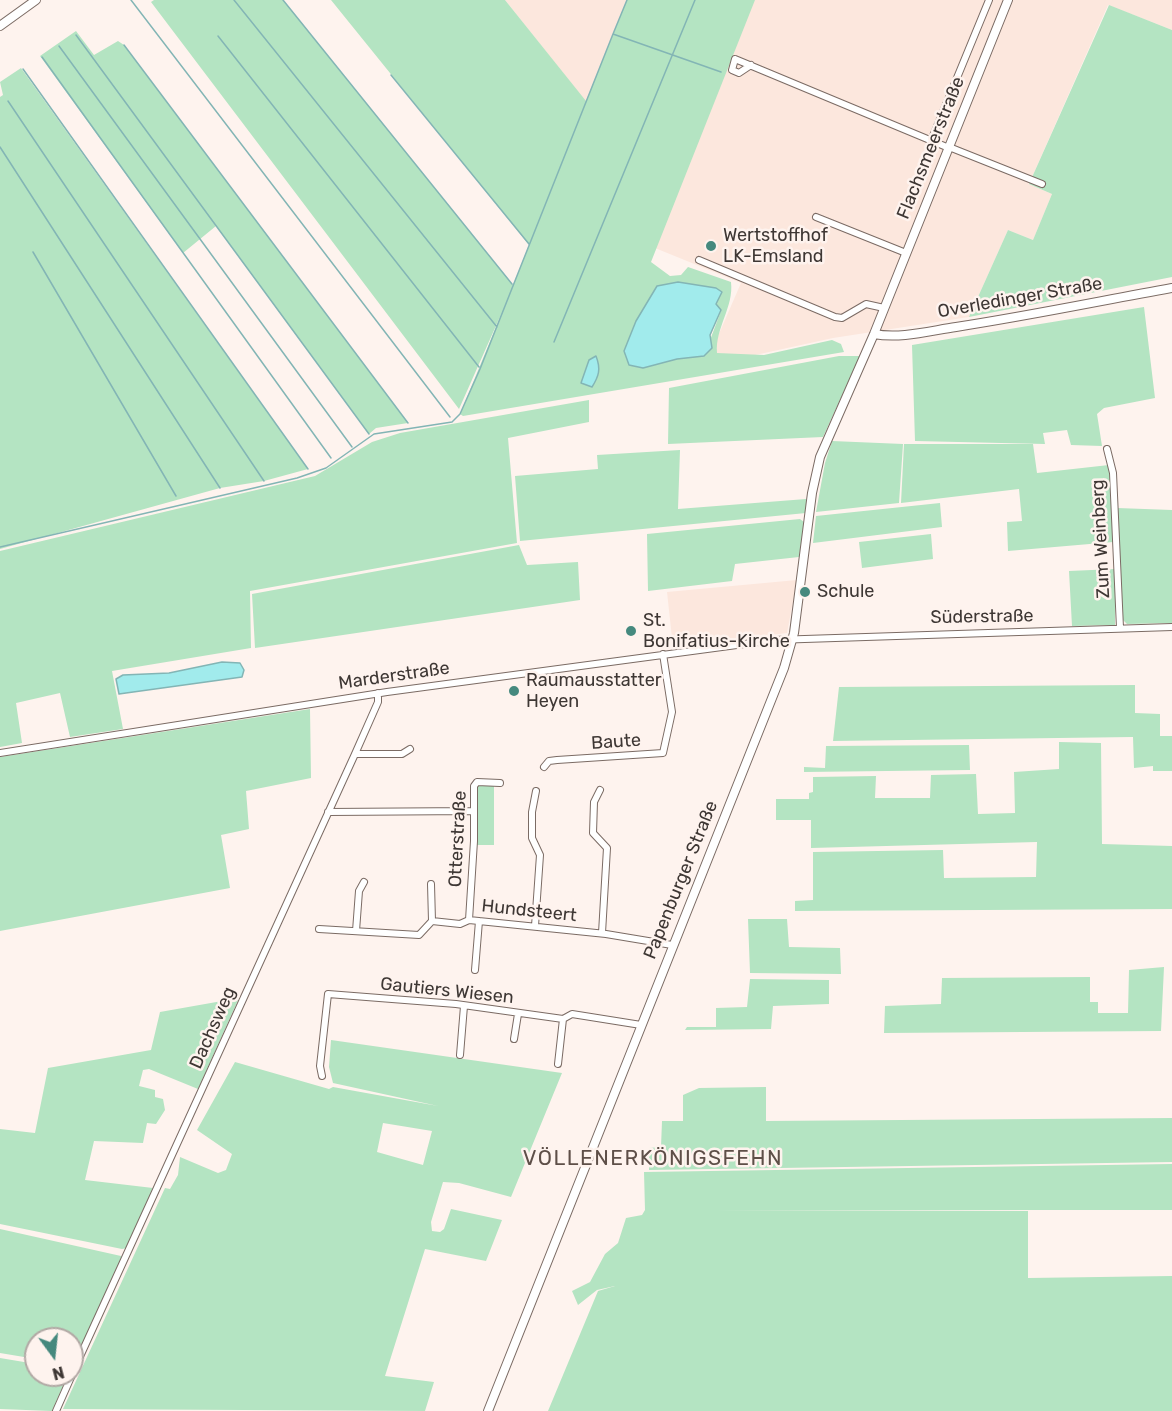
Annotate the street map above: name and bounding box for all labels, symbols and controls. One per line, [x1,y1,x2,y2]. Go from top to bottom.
street label: Flachsmeerstraße [893,74,969,222]
place label: Wertstoffhof LK-Emsland [723,225,828,268]
marker: Wertstoffhof LK-Emsland [704,239,718,253]
street label: Overledinger Straße [936,273,1104,323]
street label: Zum Weinberg [1087,479,1115,599]
place label: Schule [817,581,874,603]
marker: Schule [798,585,812,599]
street label: Süderstraße [930,605,1034,629]
place label: St. Bonifatius-Kirche [643,610,790,652]
marker: St. Bonifatius-Kirche [624,624,638,638]
street label: Marderstraße [337,658,451,694]
place label: Raumausstatter Heyen [526,670,662,712]
marker: Raumausstatter Heyen [507,684,521,698]
street label: Baute [590,729,642,755]
street label: Otterstraße [445,790,471,888]
street label: Papenburger Straße [639,798,723,962]
street label: Hundsteert [480,895,578,927]
street label: Gautiers Wiesen [379,973,515,1009]
street label: Dachsweg [185,984,241,1072]
district label: VÖLLENERKÖNIGSFEHN [523,1146,783,1172]
north arrow [24,1327,84,1387]
text: N [50,1362,66,1384]

